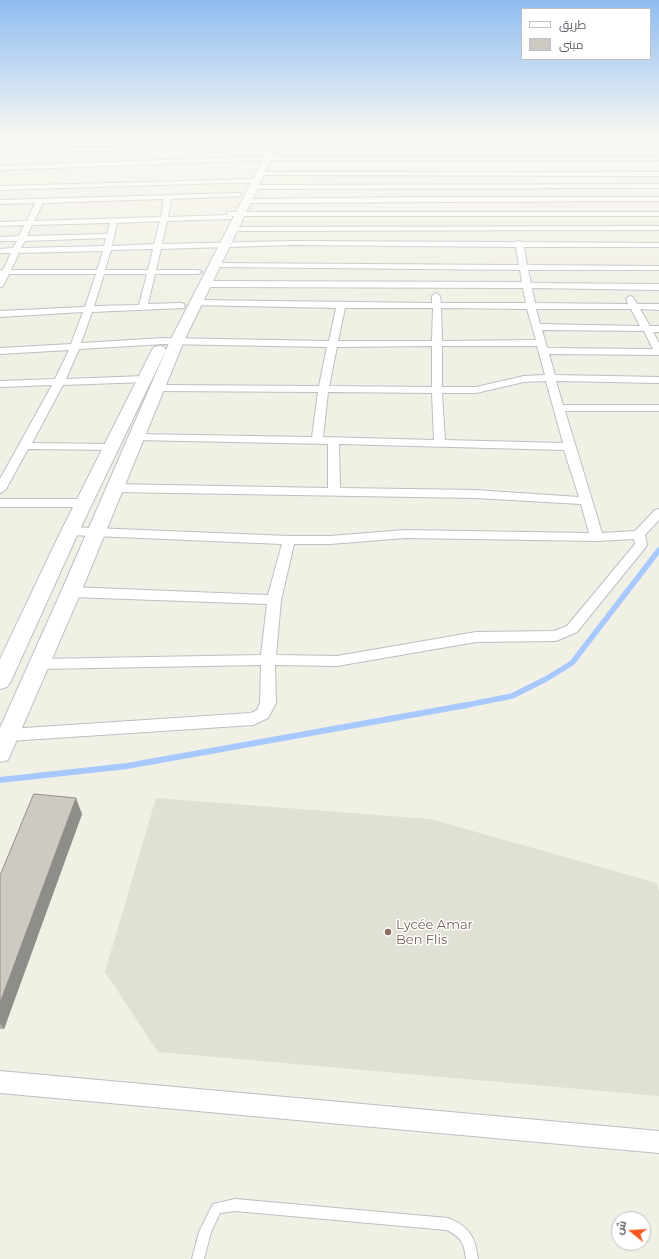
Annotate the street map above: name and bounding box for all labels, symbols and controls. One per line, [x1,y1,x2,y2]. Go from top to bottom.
legend [521,8,651,60]
text: طريق [559,17,586,32]
text: مبنى [559,37,584,52]
place label: Lycée Amar Ben Flis [396,917,473,948]
marker: Lycée Amar Ben Flis [383,927,393,937]
north arrow [611,1211,651,1251]
text: ش [612,1219,629,1236]

